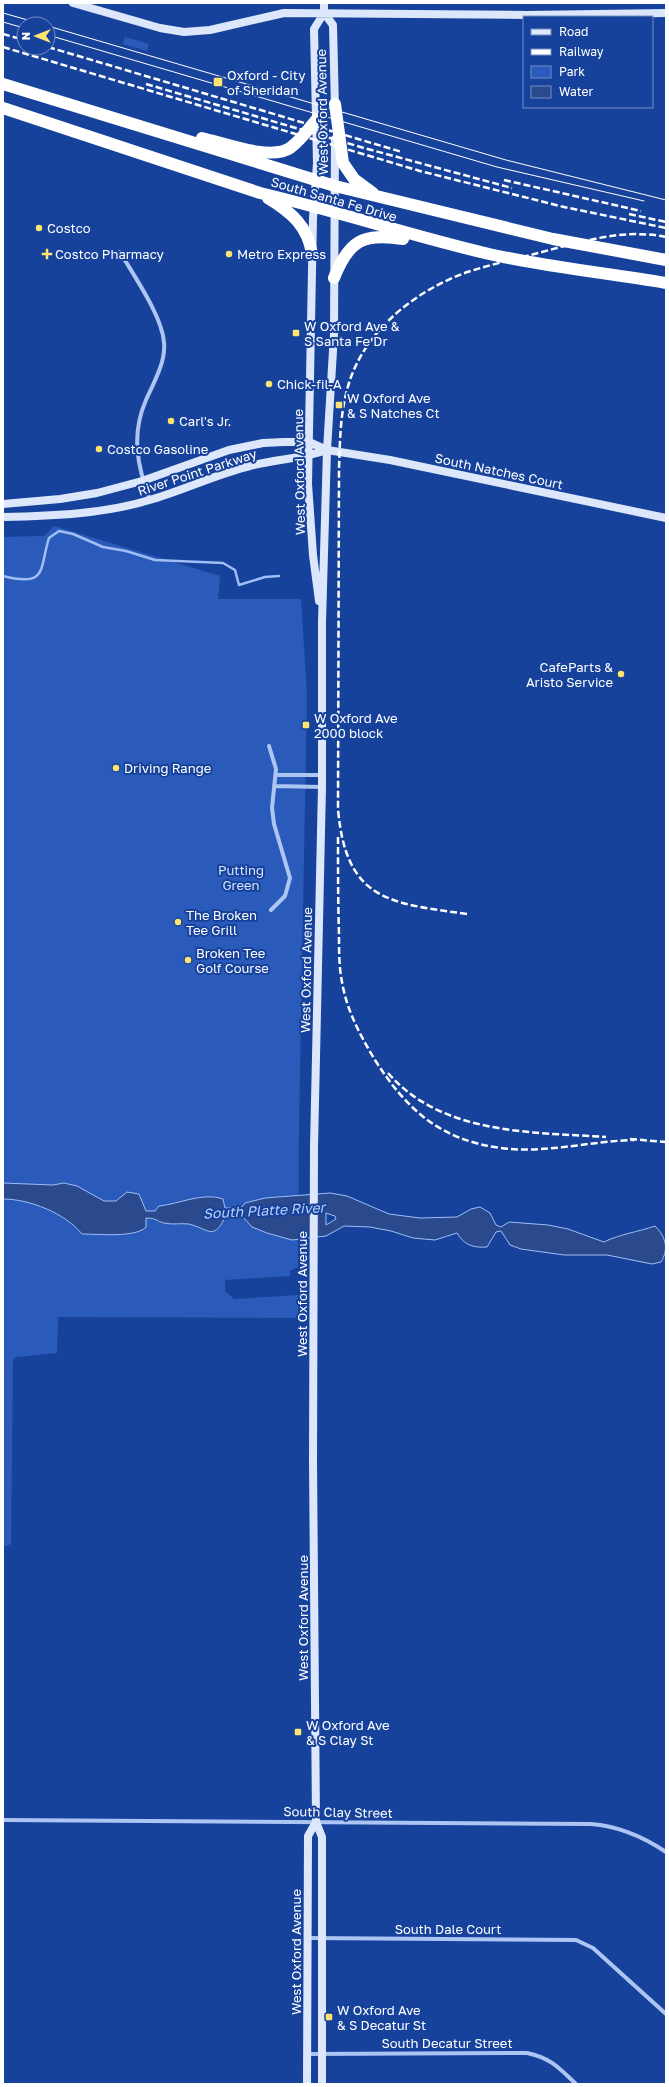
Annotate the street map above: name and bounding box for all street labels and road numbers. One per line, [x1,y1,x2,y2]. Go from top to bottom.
street label: West Oxford Avenue [313,49,331,175]
street label: South Santa Fe Drive [269,173,399,225]
street label: West Oxford Avenue [290,409,308,535]
street label: River Point Parkway [136,445,259,499]
street label: South Natches Court [433,450,565,492]
street label: West Oxford Avenue [297,907,315,1033]
street label: West Oxford Avenue [294,1231,310,1357]
street label: West Oxford Avenue [295,1555,311,1681]
street label: South Clay Street [283,1803,393,1821]
street label: West Oxford Avenue [288,1889,304,2015]
street label: South Dale Court [395,1921,501,1937]
street label: South Decatur Street [381,2035,513,2051]

